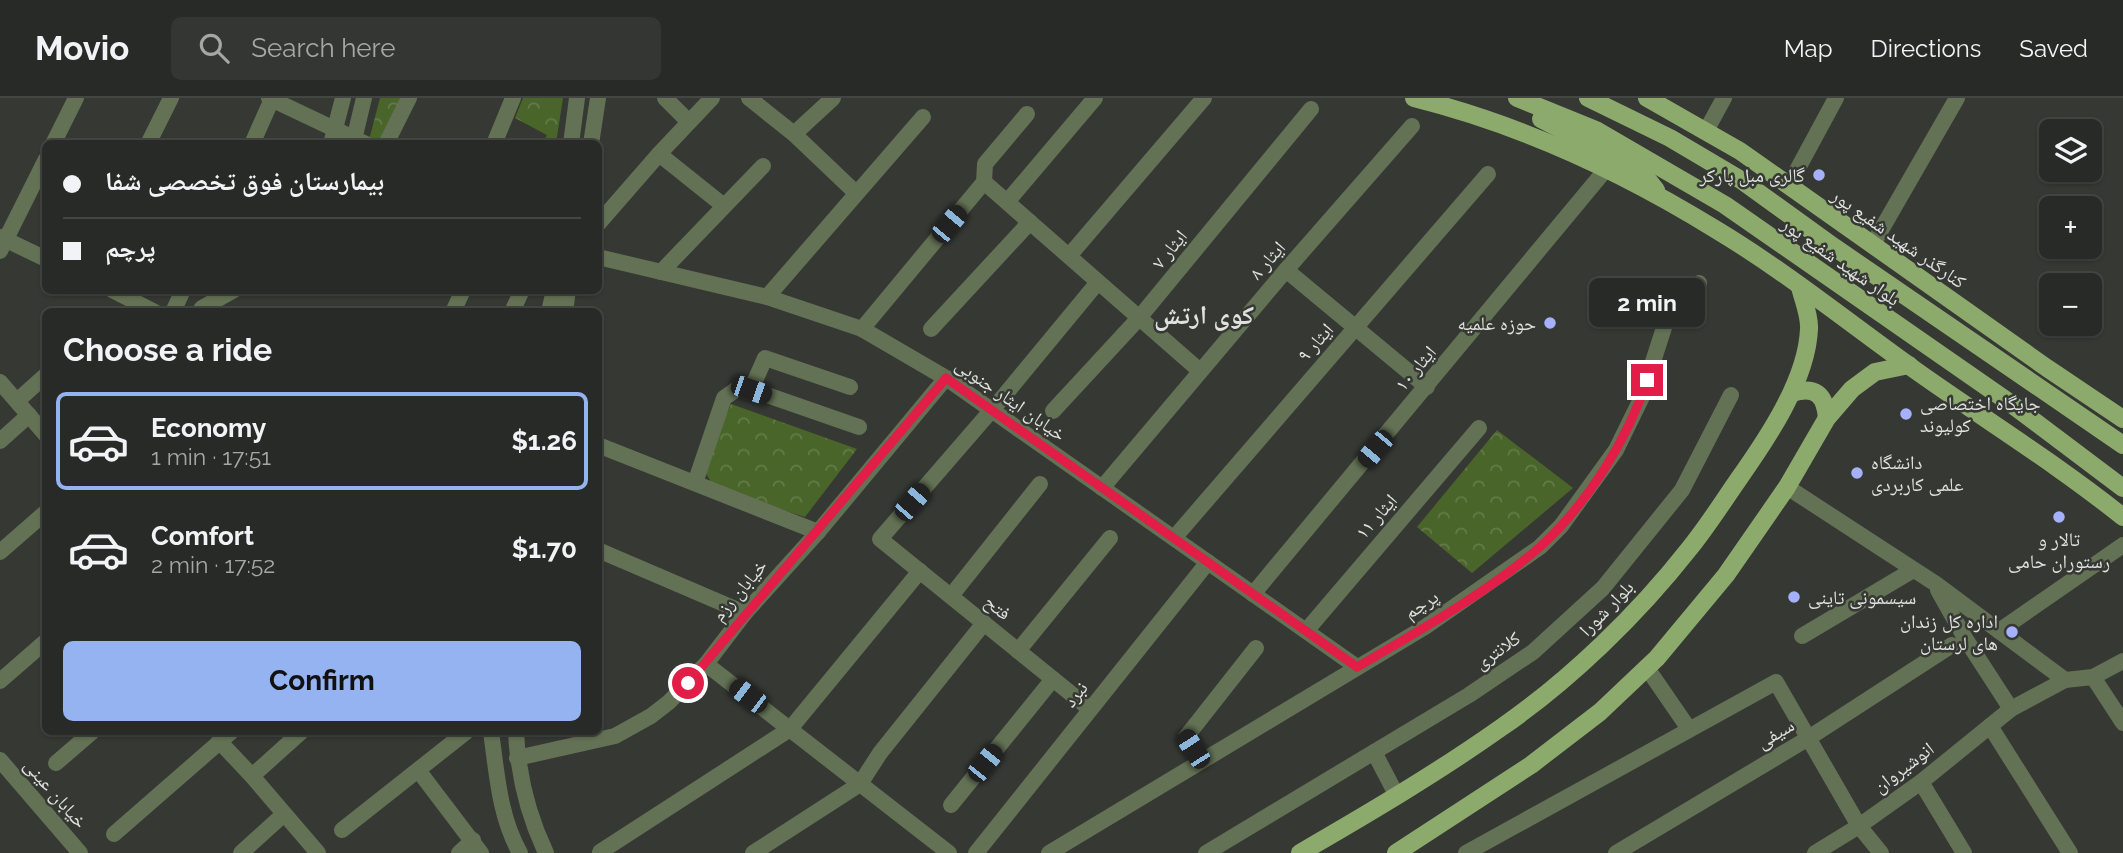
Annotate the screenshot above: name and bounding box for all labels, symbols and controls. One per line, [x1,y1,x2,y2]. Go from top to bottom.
search box [171,17,661,80]
text: Movio [35,29,129,68]
icon: search [195,29,233,67]
text: Search here [251,33,396,63]
text: Map [1784,34,1833,63]
text: Directions [1871,34,1981,63]
text: Saved [2019,34,2088,63]
map controls [2039,119,2102,336]
button: layers [2039,119,2102,182]
place label: گالری مبل پارکر [1699,164,1805,187]
text: بیمارستان فوق تخصصی شفا [105,166,384,196]
marker: گالری مبل پارکر [1811,167,1827,183]
street label: کنارگذر شهید شفیع پور [1826,183,1970,294]
button: + [2039,196,2102,259]
car [928,201,971,247]
street label: بلوار شهید شفیع پور [1776,211,1904,312]
street label: ایثار ۷ [1147,225,1192,273]
text: پرچم [105,233,156,263]
street label: ایثار ۸ [1244,236,1290,284]
button: − [2039,273,2102,336]
callout: 2 min [1589,278,1705,328]
text: 2 min [1617,289,1677,316]
district label: کوی ارتش [1154,300,1255,331]
place label: حوزه علمیه [1458,312,1536,335]
marker: حوزه علمیه [1542,315,1558,331]
street label: ایثار ۹ [1292,318,1338,366]
text: Choose a ride [63,331,272,368]
street label: ایثار ۱۰ [1390,341,1441,396]
street label: خیابان ایثار جنوبی [951,353,1070,446]
route end [1631,364,1663,396]
car [728,373,775,407]
place label: جایگاه اختصاصی کولیوند [1920,392,2041,437]
marker: جایگاه اختصاصی کولیوند [1898,406,1914,422]
icon: car [67,410,130,473]
text: Economy [151,413,266,443]
text: $1.26 [511,426,577,456]
car [1354,426,1397,472]
text: 1 min · 17:51 [151,443,271,470]
place label: دانشگاه علمی کاربردی [1871,451,1964,496]
marker: دانشگاه علمی کاربردی [1849,465,1865,481]
car [891,479,934,525]
street label: ایثار ۱۱ [1351,489,1402,543]
marker: تالار و رستوران حامی [2051,509,2067,525]
icon: car [67,518,130,581]
text: Comfort [151,521,254,551]
place label: تالار و رستوران حامی [2008,528,2110,573]
text: $1.70 [512,534,577,564]
text: 2 min · 17:52 [151,551,275,578]
street label: خیابان رزم [707,555,773,627]
street label: بلوار شورا [1574,576,1639,641]
street label: پرچم [1400,585,1443,625]
place label: سیسمونی تاینی [1808,586,1916,609]
marker: سیسمونی تاینی [1786,589,1802,605]
street label: فتح [979,590,1016,626]
place label: اداره کل زندان های لرستان [1900,610,1998,655]
marker: اداره کل زندان های لرستان [2004,624,2020,640]
street label: کلانتری [1470,626,1525,674]
button: Confirm [63,641,581,721]
route start [672,667,704,699]
car [725,675,772,717]
street label: نبرد [1058,677,1093,712]
street label: سیفی [1752,713,1798,754]
car [1173,726,1214,772]
street label: انوشیروان [1868,737,1938,798]
car [964,740,1007,786]
street label: خیابان عینی [19,754,92,833]

